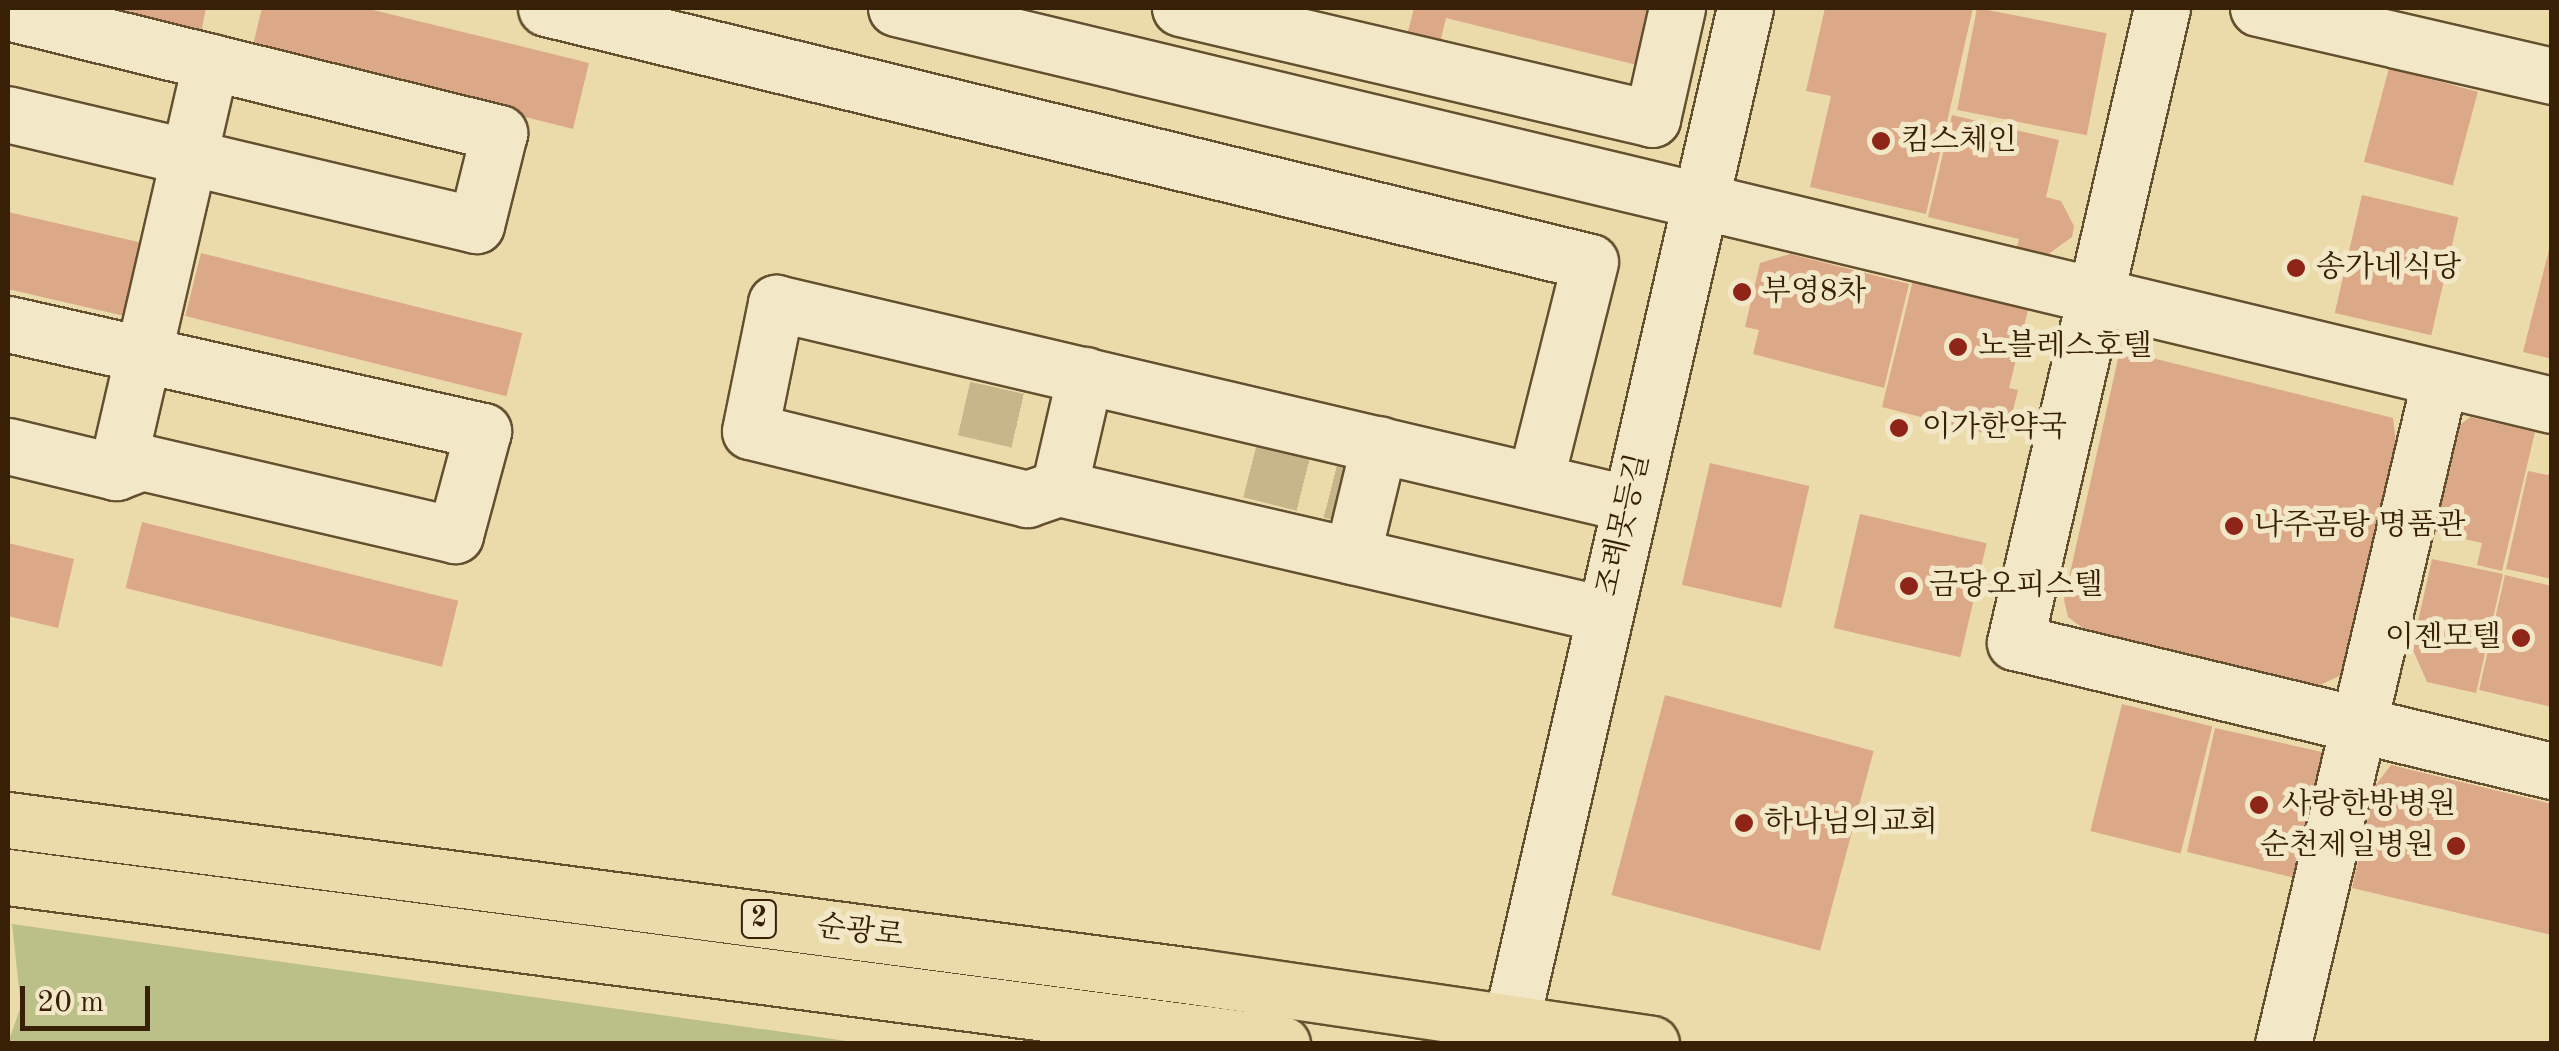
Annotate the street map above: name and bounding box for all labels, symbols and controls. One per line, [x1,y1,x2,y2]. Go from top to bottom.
place label: 킴스체인 [1901,123,2017,159]
marker: 킴스체인 [1870,130,1892,152]
place label: 송가네식당 [2316,250,2461,286]
marker: 송가네식당 [2285,257,2307,279]
place label: 부영8차 [1762,274,1866,310]
marker: 부영8차 [1731,281,1753,303]
place label: 노블레스호텔 [1978,329,2152,365]
marker: 노블레스호텔 [1947,336,1969,358]
place label: 이가한약국 [1922,410,2067,446]
marker: 이가한약국 [1886,415,1912,441]
street label: 조례못등길 [1590,450,1658,600]
place label: 나주곰탕 명품관 [2254,508,2465,544]
marker: 나주곰탕 명품관 [2223,515,2245,537]
place label: 금당오피스텔 [1929,568,2103,604]
marker: 금당오피스텔 [1898,575,1920,597]
place label: 이젠모텔 [2385,620,2501,656]
marker: 이젠모텔 [2510,627,2532,649]
place label: 사랑한방병원 [2282,787,2456,823]
marker: 사랑한방병원 [2246,792,2272,818]
place label: 하나님의교회 [1764,805,1938,841]
marker: 하나님의교회 [1733,812,1755,834]
place label: 순천제일병원 [2260,828,2434,864]
marker: 순천제일병원 [2443,833,2469,859]
road number: 2 [739,896,779,942]
street label: 순광로 [815,909,905,955]
scale bar [25,966,155,1028]
text: 20 m [37,988,104,1018]

